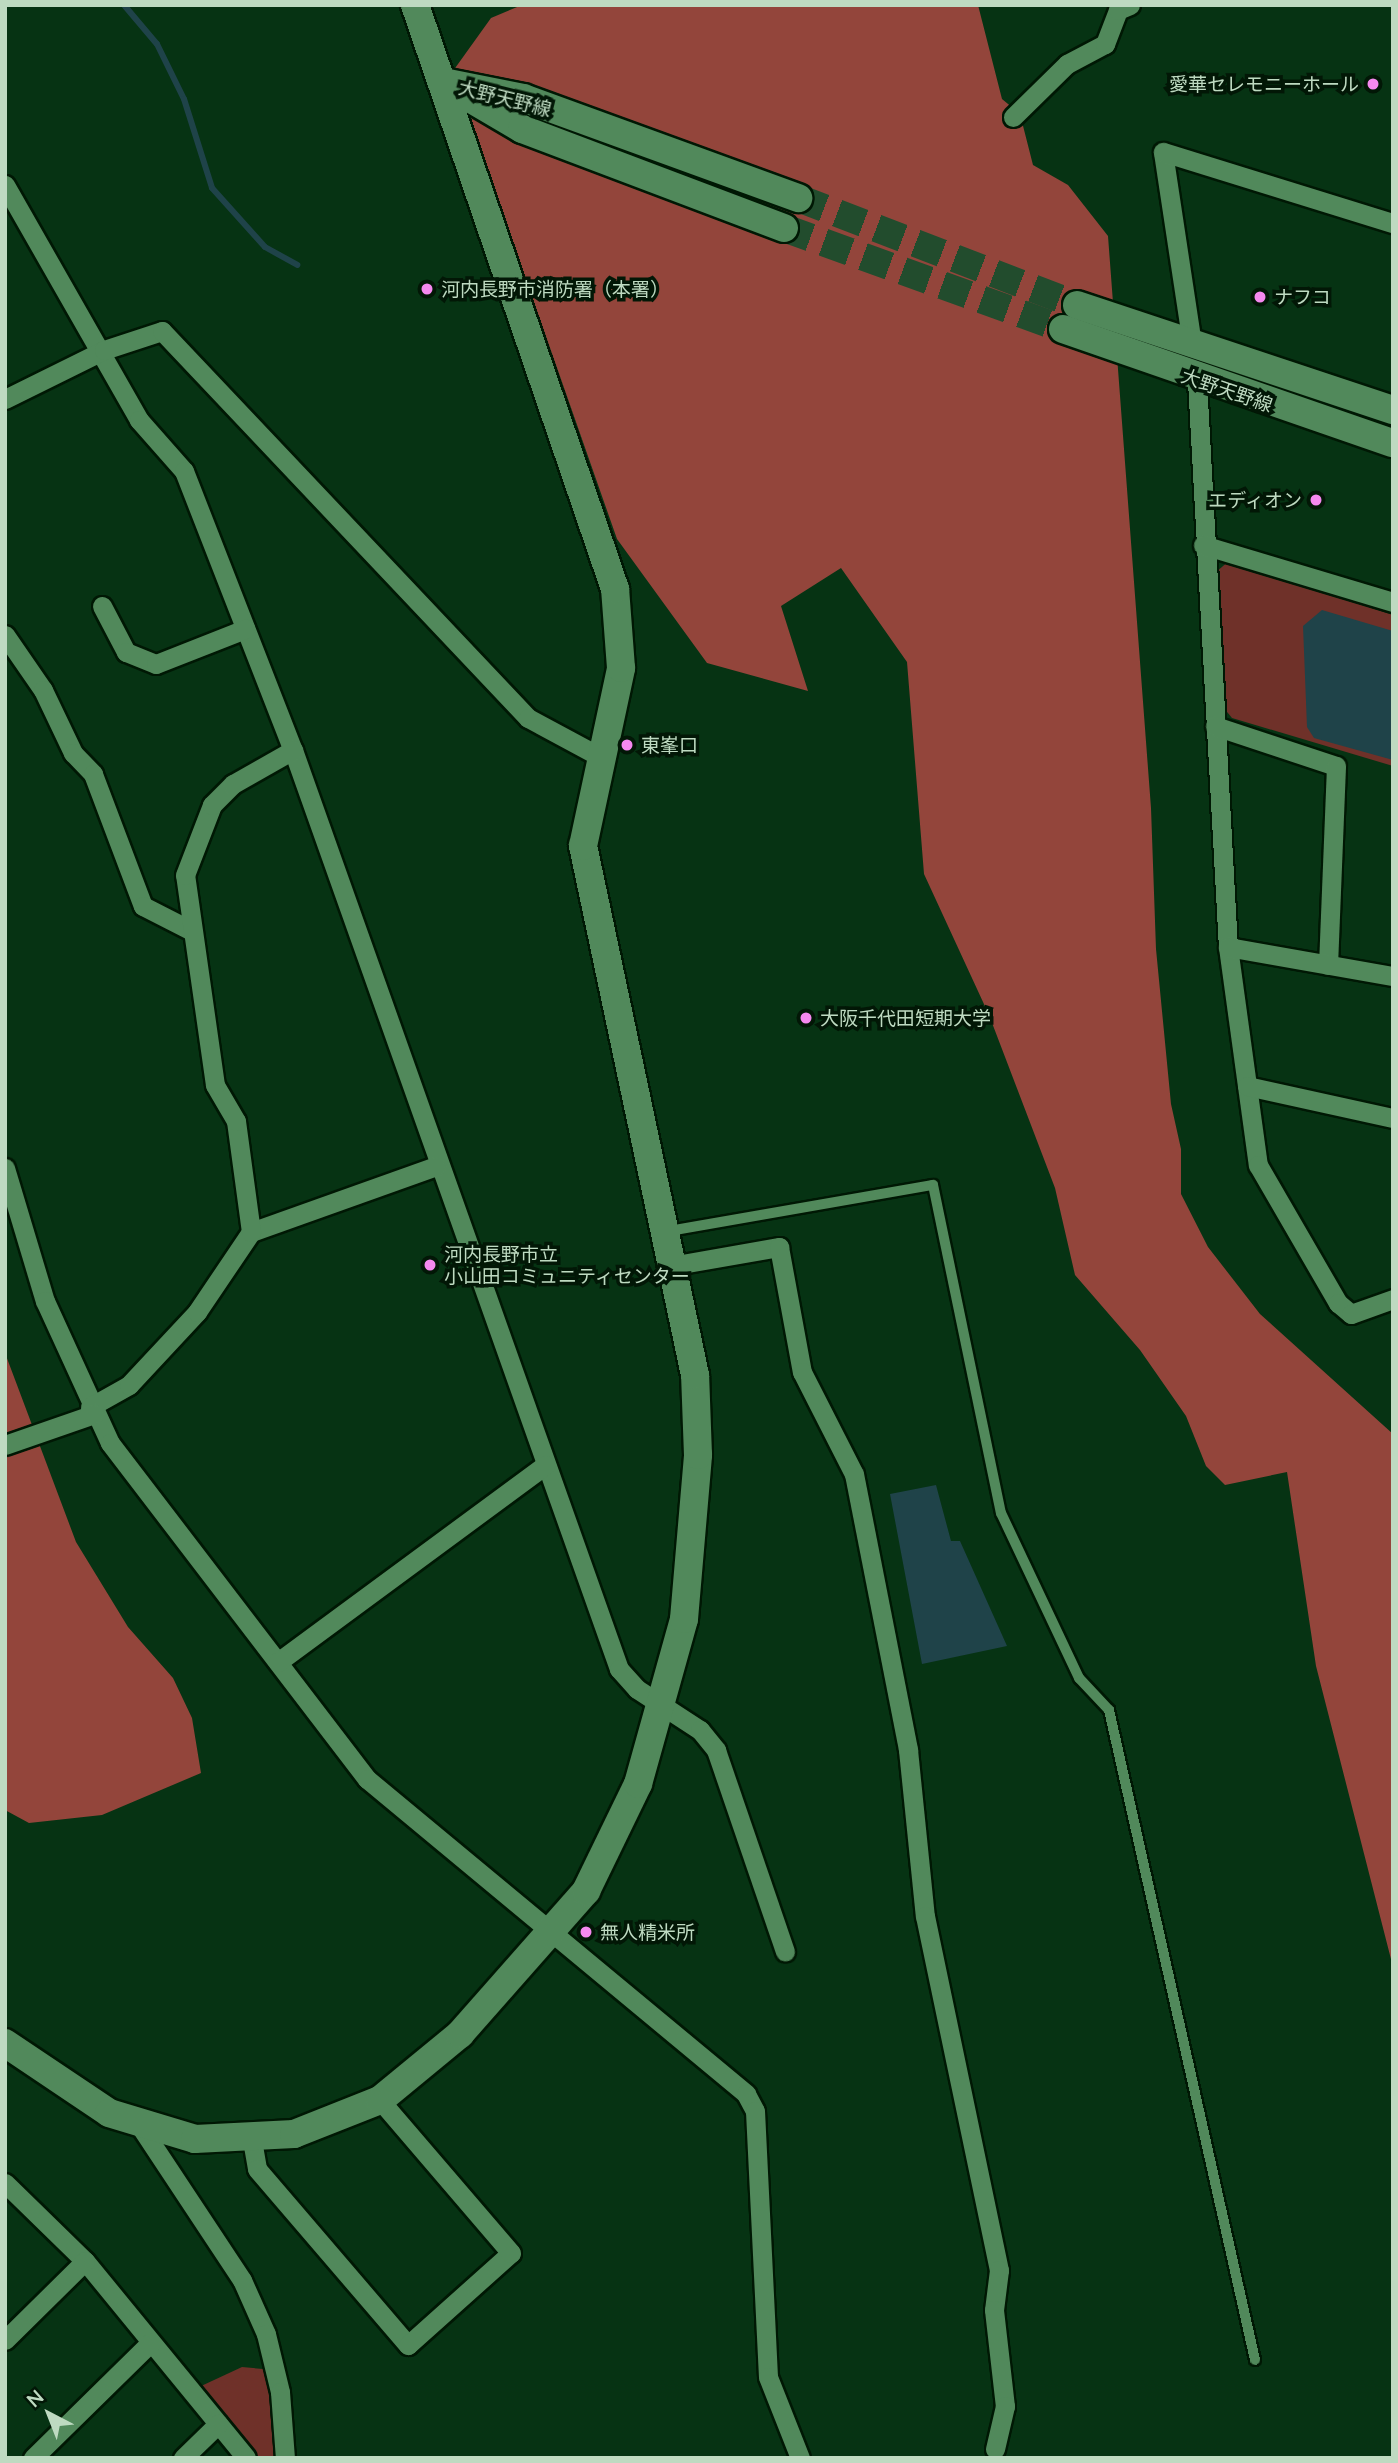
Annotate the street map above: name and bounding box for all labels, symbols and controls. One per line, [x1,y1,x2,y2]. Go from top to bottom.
place label: 愛華セレモニーホール [1169,73,1359,95]
street label: 大野天野線 [456,75,554,121]
marker: 愛華セレモニーホール [1365,76,1381,92]
place label: 河内長野市消防署（本署） [441,278,669,300]
marker: 河内長野市消防署（本署） [419,281,435,297]
place label: ナフコ [1274,286,1331,308]
marker: ナフコ [1252,289,1268,305]
street label: 大野天野線 [1178,364,1276,416]
place label: エディオン [1207,489,1302,511]
marker: エディオン [1308,492,1324,508]
place label: 東峯口 [641,734,698,756]
marker: 東峯口 [619,737,635,753]
place label: 大阪千代田短期大学 [820,1007,991,1029]
marker: 大阪千代田短期大学 [798,1010,814,1026]
place label: 河内長野市立 小山田コミュニティセンター [444,1243,691,1287]
marker: 河内長野市立 小山田コミュニティセンター [422,1257,438,1273]
place label: 無人精米所 [600,1921,695,1943]
marker: 無人精米所 [578,1924,594,1940]
north arrow [14,2379,84,2449]
text: N [21,2385,48,2411]

